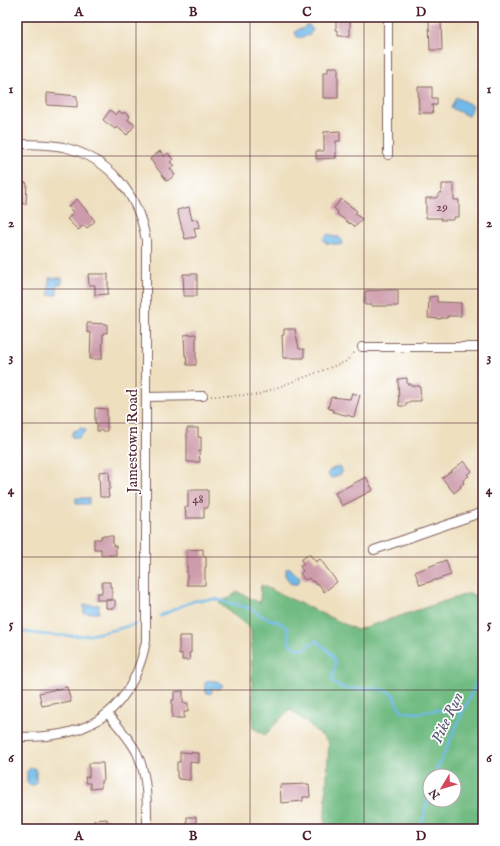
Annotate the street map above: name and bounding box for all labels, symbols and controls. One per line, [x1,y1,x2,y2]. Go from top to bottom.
text: A [74,4,85,21]
text: B [189,4,198,21]
text: C [302,4,312,21]
text: D [416,4,427,21]
text: 1 [9,81,14,98]
text: 1 [487,81,492,98]
house number: 29 [436,199,448,216]
text: 2 [8,215,14,232]
text: 2 [486,215,492,232]
text: 3 [9,349,14,366]
text: 3 [487,349,492,366]
street label: Jamestown Road [123,388,142,495]
text: 4 [8,482,15,499]
text: 4 [486,482,493,499]
house number: 48 [192,491,204,508]
text: 5 [9,616,14,633]
text: 5 [487,616,492,633]
water label: Pike Run [427,689,469,747]
text: 6 [8,750,14,767]
text: 6 [486,750,492,767]
north arrow [422,768,462,808]
text: N [426,785,444,802]
text: A [74,828,85,845]
text: B [189,828,198,845]
text: C [302,828,312,845]
text: D [416,828,427,845]

